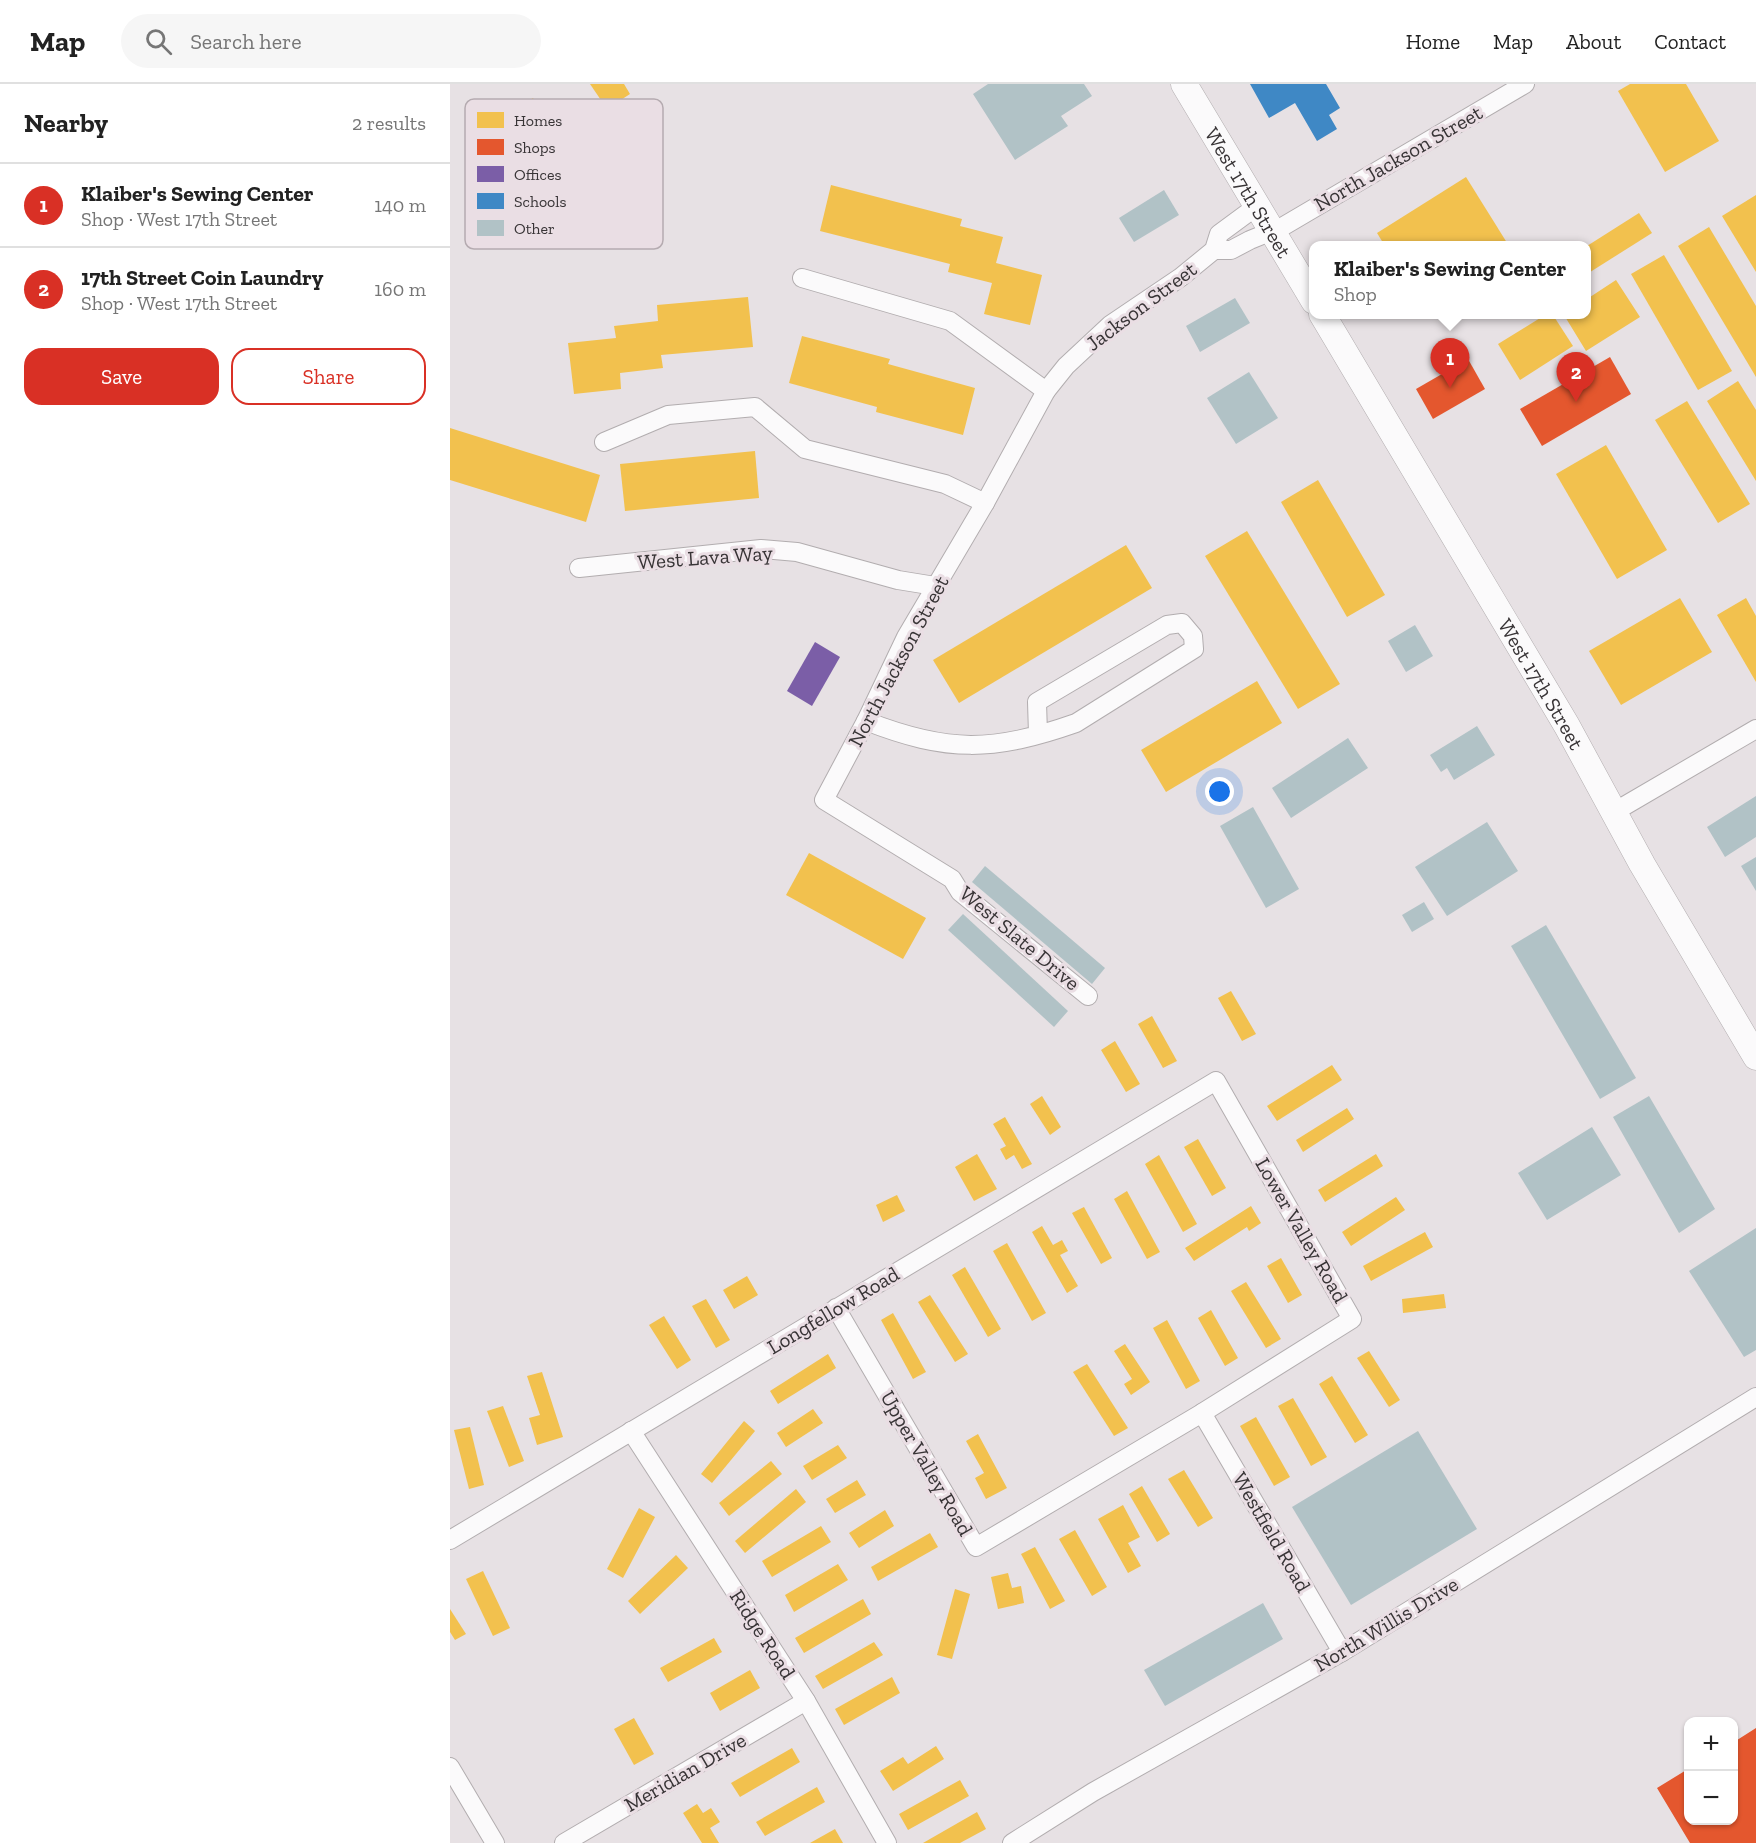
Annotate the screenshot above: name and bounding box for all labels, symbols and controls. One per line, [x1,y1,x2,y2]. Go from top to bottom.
search box [121,14,541,68]
text: Map [30,25,85,58]
icon: search [142,25,175,58]
text: Search here [190,28,302,55]
text: Home [1406,29,1460,54]
text: Map [1493,29,1533,54]
text: About [1566,29,1621,54]
text: Contact [1654,29,1726,54]
legend [465,99,663,249]
street label: North Jackson Street [1309,100,1487,216]
text: Nearby [24,107,108,139]
text: 2 results [352,111,426,135]
text: Homes [514,111,562,130]
street label: West 17th Street [1200,122,1297,262]
text: Shops [514,138,556,157]
text: Offices [514,165,561,184]
text: Klaiber's Sewing Center [81,180,314,207]
text: Schools [514,192,567,211]
text: 1 [39,193,48,217]
text: 140 m [374,193,426,217]
text: Shop · West 17th Street [81,207,277,231]
text: Other [514,219,555,238]
popup [1309,241,1591,319]
text: Klaiber's Sewing Center [1334,255,1566,282]
street label: Jackson Street [1081,256,1201,356]
text: 17th Street Coin Laundry [81,264,323,291]
text: 2 [38,277,49,301]
text: 160 m [374,277,426,301]
text: Shop [1334,282,1377,306]
text: Shop · West 17th Street [81,291,277,315]
pin: 1 [1430,338,1470,388]
button: Save [24,348,219,405]
button: Share [231,348,426,405]
pin: 2 [1556,352,1596,402]
street label: West Lava Way [637,540,774,574]
street label: North Jackson Street [842,571,954,751]
street label: West 17th Street [1493,614,1590,754]
your location [1205,777,1234,806]
street label: West Slate Drive [955,881,1085,996]
street label: Lower Valley Road [1250,1153,1354,1307]
street label: Longfellow Road [763,1261,904,1359]
street label: Upper Valley Road [875,1386,979,1540]
street label: Westfield Road [1228,1468,1317,1597]
street label: North Willis Drive [1309,1571,1463,1677]
street label: Ridge Road [725,1585,801,1684]
map controls [1684,1717,1738,1825]
button: + [1684,1717,1738,1771]
street label: Meridian Drive [620,1727,750,1817]
button: − [1684,1771,1738,1825]

